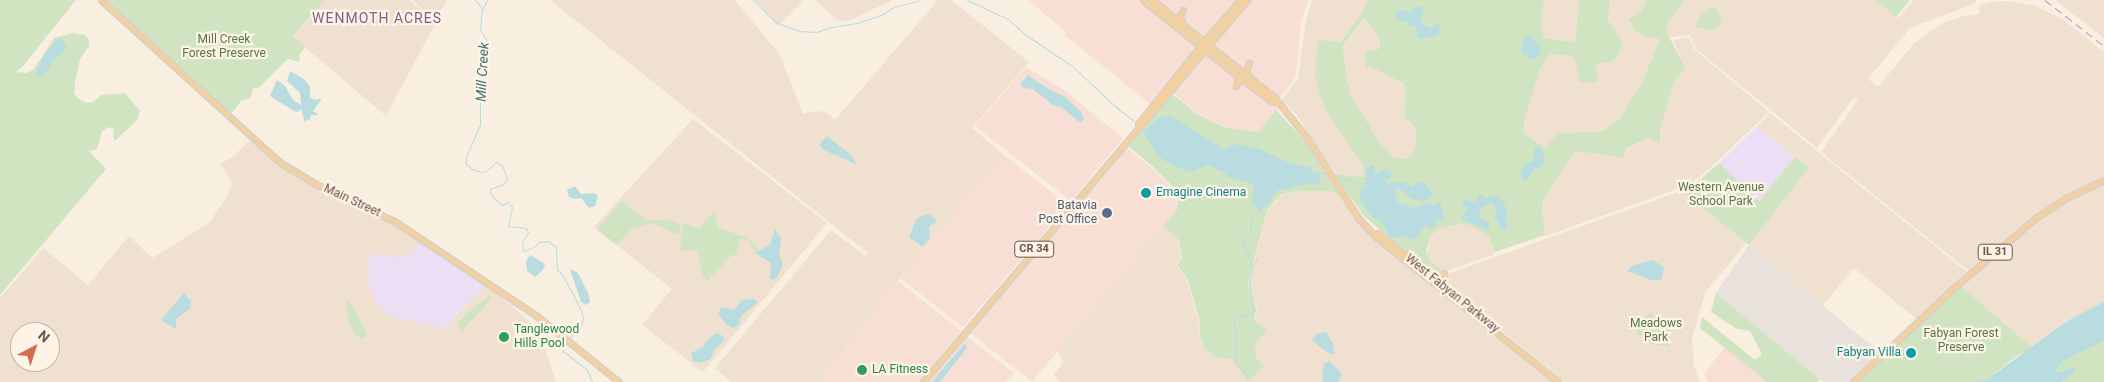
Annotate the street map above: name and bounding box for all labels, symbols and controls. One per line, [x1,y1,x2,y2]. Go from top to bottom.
district label: WENMOTH ACRES [310,10,444,26]
park label: Mill Creek Forest Preserve [182,33,266,61]
water label: Mill Creek [472,42,492,102]
park label: Western Avenue School Park [1678,181,1764,209]
street label: Main Street [321,182,383,220]
place label: Emagine Cinema [1156,186,1246,200]
marker: Emagine Cinema [1140,187,1152,199]
place label: Batavia Post Office [1038,199,1097,227]
marker: Batavia Post Office [1101,207,1113,219]
road number: CR 34 [1014,240,1054,258]
road number: IL 31 [1978,243,2012,260]
street label: West Fabyan Parkway [1402,252,1502,336]
park label: Meadows Park [1630,317,1682,345]
north arrow [10,322,60,372]
place label: Tanglewood Hills Pool [514,323,579,351]
text: N [35,327,53,346]
park label: Fabyan Forest Preserve [1923,327,1999,355]
marker: Tanglewood Hills Pool [498,331,510,343]
place label: Fabyan Villa [1837,346,1901,360]
marker: Fabyan Villa [1905,347,1917,359]
place label: LA Fitness [872,363,928,377]
marker: LA Fitness [856,364,868,376]

